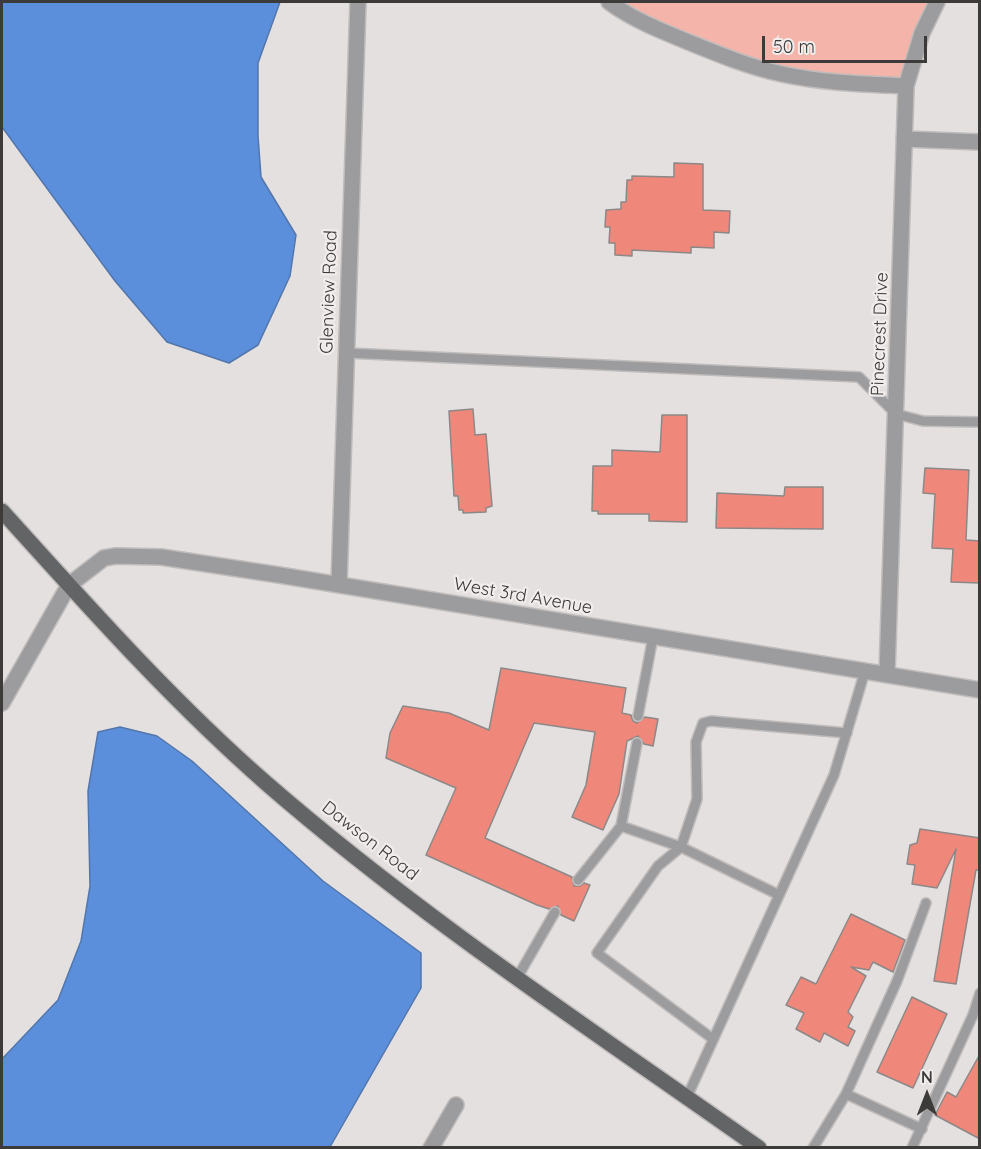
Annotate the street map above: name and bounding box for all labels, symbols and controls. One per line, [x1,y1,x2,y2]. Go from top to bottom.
scale bar [765,24,930,62]
text: 50 m [773,35,815,58]
street label: Glenview Road [316,230,342,354]
street label: Pinecrest Drive [867,272,893,396]
street label: West 3rd Avenue [452,573,594,619]
street label: Dawson Road [317,797,423,885]
north arrow [897,1065,957,1125]
text: N [921,1067,933,1087]

